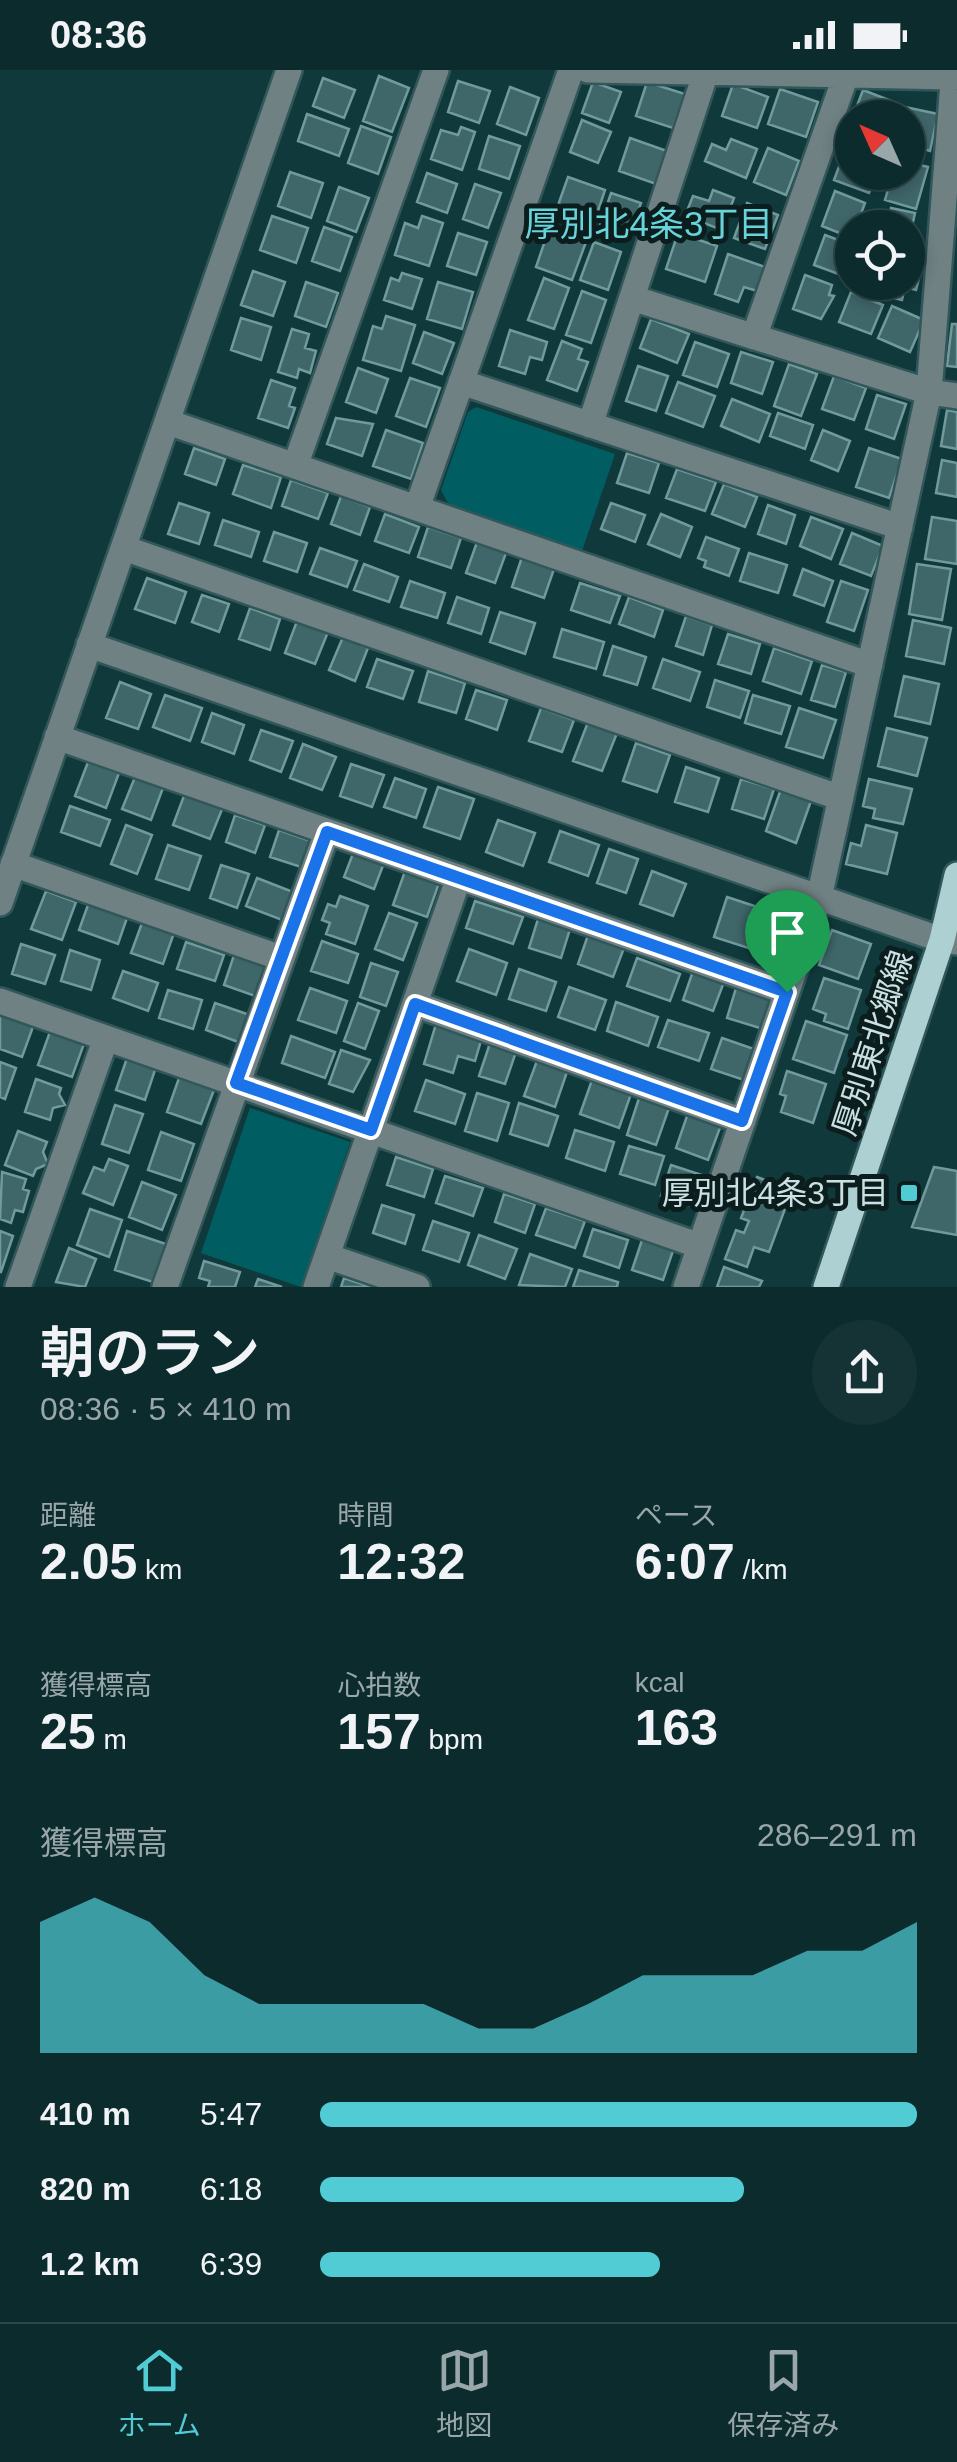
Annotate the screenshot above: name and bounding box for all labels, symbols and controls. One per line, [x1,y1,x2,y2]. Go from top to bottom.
text: 08:36 [50,14,147,56]
north arrow [835,100,925,190]
map controls [835,100,925,300]
district label: 厚別北4条3丁目 [525,204,773,243]
button: locate [835,210,925,300]
pin [745,890,830,993]
icon: arrive [760,905,815,960]
street label: 厚別東北郷線 [826,946,920,1140]
place label: 厚別北4条3丁目 [661,1175,889,1211]
marker: 厚別北4条3丁目 [898,1182,920,1204]
button: share [812,1320,917,1425]
text: 朝のラン [40,1322,260,1384]
text: 08:36 · 5 × 410 m [40,1391,292,1427]
text: 距離 [40,1500,96,1531]
text: 時間 [337,1500,393,1531]
text: ペース [635,1500,717,1531]
text: 2.05 [40,1534,137,1590]
text: 12:32 [337,1534,465,1590]
text: 6:07 [635,1534,735,1590]
text: km [137,1554,182,1585]
text: /km [735,1554,788,1585]
text: kcal [635,1667,684,1698]
text: 獲得標高 [40,1670,152,1701]
text: 心拍数 [337,1670,421,1701]
text: 163 [635,1700,718,1756]
text: 25 [40,1704,96,1760]
text: 157 [337,1704,421,1760]
text: m [96,1724,127,1755]
text: bpm [421,1724,483,1755]
text: 286–291 m [757,1817,917,1853]
text: 獲得標高 [40,1825,168,1861]
text: 410 m [40,2096,131,2132]
text: 5:47 [200,2096,262,2132]
text: 820 m [40,2171,131,2207]
text: 6:18 [200,2171,262,2207]
text: 1.2 km [40,2246,140,2282]
text: 6:39 [200,2246,262,2282]
tab: ホーム [118,2343,201,2443]
tab: 地図 [436,2343,492,2443]
tab: 保存済み [727,2343,839,2443]

